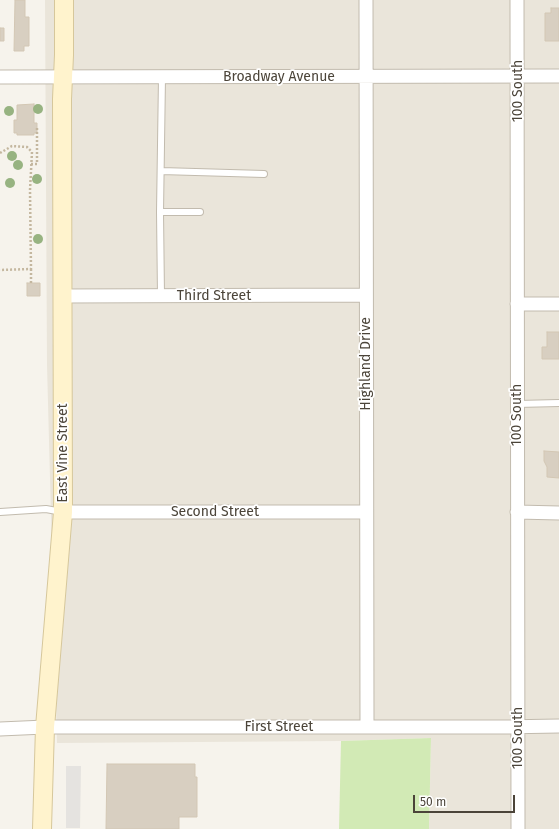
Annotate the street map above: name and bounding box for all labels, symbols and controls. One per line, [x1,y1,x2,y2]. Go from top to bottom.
street label: 100 South [510,60,526,122]
street label: Broadway Avenue [223,69,335,85]
street label: Third Street [177,288,251,304]
street label: Highland Drive [358,317,374,411]
street label: 100 South [509,384,525,446]
street label: East Vine Street [55,403,71,503]
street label: Second Street [171,504,259,520]
street label: 100 South [510,707,526,769]
street label: First Street [245,719,313,735]
scale bar [415,787,517,813]
text: 50 m [420,795,446,809]

